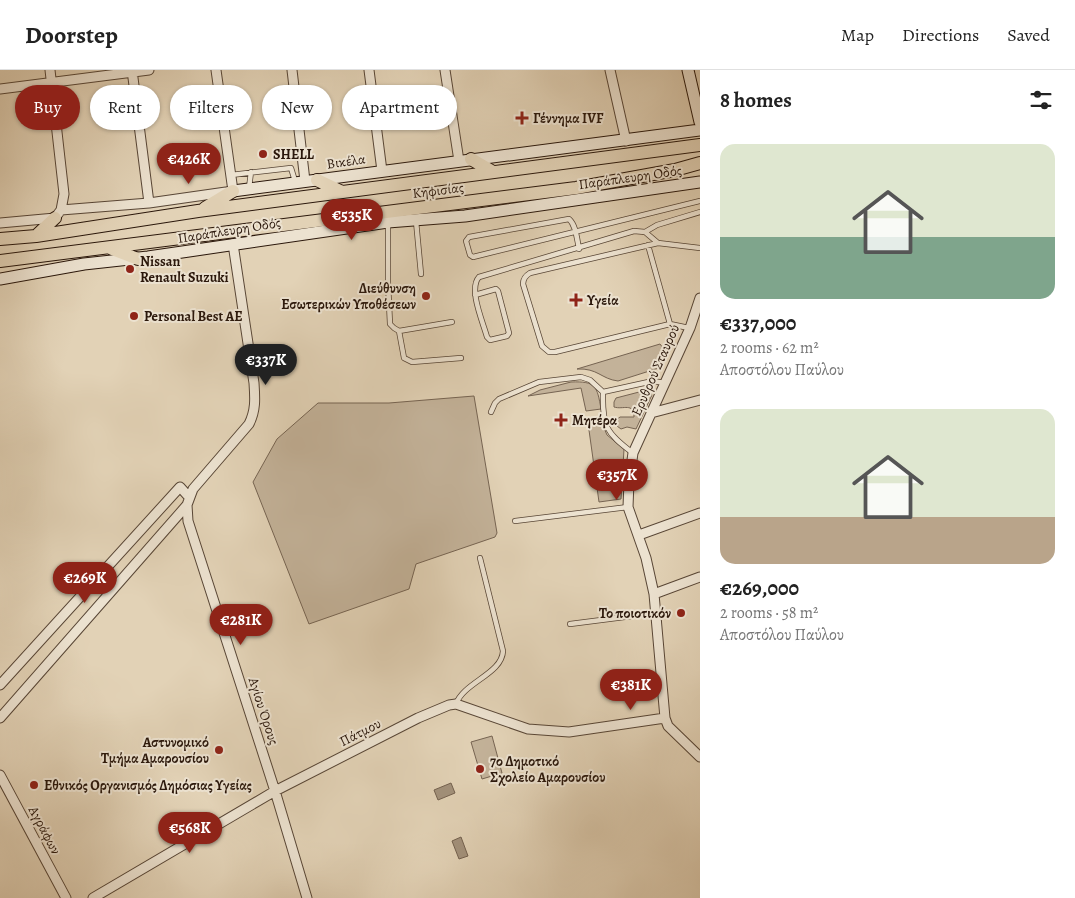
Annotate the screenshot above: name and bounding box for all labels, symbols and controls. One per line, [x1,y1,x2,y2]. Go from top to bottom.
text: Doorstep [25,19,118,51]
text: Map [841,23,874,47]
text: Directions [902,23,979,47]
text: Saved [1007,23,1050,47]
chip: Buy [15,85,80,130]
chip: Rent [90,85,160,130]
chip: Filters [170,85,252,130]
chip: New [262,85,332,130]
chip: Apartment [342,85,457,130]
text: 8 homes [720,86,792,114]
icon: filters [1027,86,1055,114]
place label: Γέννημα IVF [533,109,604,128]
marker: Γέννημα IVF [515,111,529,125]
pin: €426K [154,142,224,185]
place label: SHELL [273,145,315,164]
text: €426K [168,148,210,170]
marker: SHELL [257,148,269,160]
street label: Βικέλα [325,149,367,174]
street label: Παράπλευρη Οδός [577,161,683,194]
icon: home [843,177,933,267]
street label: Κηφισίας [411,178,465,203]
pin: €535K [317,198,387,241]
text: €535K [332,204,372,226]
street label: Παράπλευρη Οδός [176,213,282,248]
place label: Nissan Renault Suzuki [140,252,229,287]
marker: Nissan Renault Suzuki [124,263,136,275]
place label: Διεύθυνση Εσωτερικών Υποθέσεων [281,279,416,314]
marker: Διεύθυνση Εσωτερικών Υποθέσεων [420,290,432,302]
place label: Υγεία [586,291,619,310]
marker: Υγεία [569,293,583,307]
place label: Personal Best AE [144,307,243,326]
text: €337,000 [720,309,796,337]
marker: Personal Best AE [128,310,140,322]
street label: Ερυθρού Σταυρού [627,321,684,419]
text: 2 rooms · 62 m² [720,337,819,359]
pin: €337K [231,344,301,386]
text: €337K [246,349,286,371]
text: Αποστόλου Παύλου [720,359,844,381]
place label: Μητέρα [572,411,618,430]
marker: Μητέρα [554,413,568,427]
icon: home [843,442,933,532]
pin: €357K [582,458,652,501]
text: €357K [597,464,637,486]
pin: €269K [50,562,120,604]
text: €269K [64,567,106,589]
text: €269,000 [720,574,799,602]
text: 2 rooms · 58 m² [720,602,818,624]
pin: €281K [206,604,276,646]
place label: Το ποιοτικόν [599,604,671,623]
marker: Το ποιοτικόν [675,607,687,619]
text: €281K [221,609,261,631]
text: Αποστόλου Παύλου [720,624,844,646]
pin: €381K [596,668,666,711]
street label: Αγίου Όρους [243,674,283,747]
text: €381K [611,674,651,696]
street label: Πάτμου [336,714,384,751]
place label: Αστυνομικό Τμήμα Αμαρουσίου [101,733,209,768]
marker: Αστυνομικό Τμήμα Αμαρουσίου [213,744,225,756]
place label: 7ο Δημοτικό Σχολείο Αμαρουσίου [490,752,606,787]
marker: 7ο Δημοτικό Σχολείο Αμαρουσίου [474,763,486,775]
place label: Εθνικός Οργανισμός Δημόσιας Υγείας [44,776,252,795]
marker: Εθνικός Οργανισμός Δημόσιας Υγείας [28,779,40,791]
street label: Αγράφων [23,802,65,858]
pin: €568K [155,812,225,854]
text: €568K [169,817,211,839]

